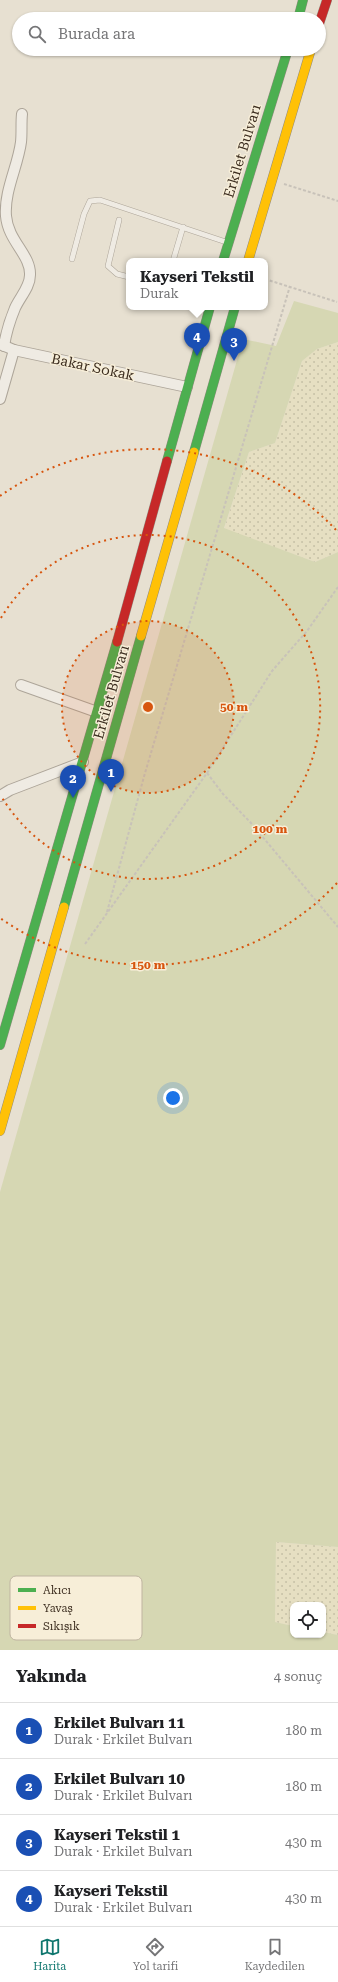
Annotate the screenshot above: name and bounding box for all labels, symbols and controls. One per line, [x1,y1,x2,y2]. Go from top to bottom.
search box [12,12,326,56]
icon: search [26,23,48,45]
text: Burada ara [58,25,135,43]
street label: Erkilet Bulvarı [220,102,264,200]
popup [126,258,268,310]
text: Kayseri Tekstil [140,268,254,286]
text: Durak [140,286,179,301]
pin: 4 [184,323,210,356]
pin: 3 [221,328,247,361]
street label: Bakar Sokak [50,350,136,384]
street label: Erkilet Bulvarı [90,643,132,741]
centre of rings [141,700,155,714]
text: 50 m [220,700,248,714]
pin: 1 [98,759,124,792]
pin: 2 [60,765,86,798]
text: 100 m [253,822,288,836]
text: 150 m [131,958,166,972]
your location [163,1088,183,1108]
legend [10,1576,142,1640]
text: Akıcı [43,1584,71,1597]
text: Yavaş [43,1602,73,1615]
map controls [290,1602,326,1638]
button: locate [290,1602,326,1638]
text: Sıkışık [43,1620,80,1633]
text: Yakında [16,1666,87,1686]
text: 4 sonuç [274,1669,322,1684]
text: Erkilet Bulvarı 11 [54,1714,185,1732]
text: 1 [25,1723,33,1738]
text: 180 m [285,1723,322,1738]
text: Durak · Erkilet Bulvarı [54,1732,192,1747]
text: Erkilet Bulvarı 10 [54,1770,185,1788]
text: 2 [25,1779,33,1794]
text: 180 m [285,1779,322,1794]
text: Durak · Erkilet Bulvarı [54,1788,192,1803]
text: Kayseri Tekstil 1 [54,1826,180,1844]
text: 3 [25,1835,33,1850]
text: 430 m [285,1835,322,1850]
text: Durak · Erkilet Bulvarı [54,1844,192,1859]
text: Kayseri Tekstil [54,1882,168,1900]
text: 4 [25,1891,33,1906]
text: 430 m [285,1891,322,1906]
text: Durak · Erkilet Bulvarı [54,1900,192,1915]
tab: Harita [33,1936,66,1973]
tab: Yol tarifi [133,1936,178,1973]
tab: Kaydedilen [245,1936,305,1973]

